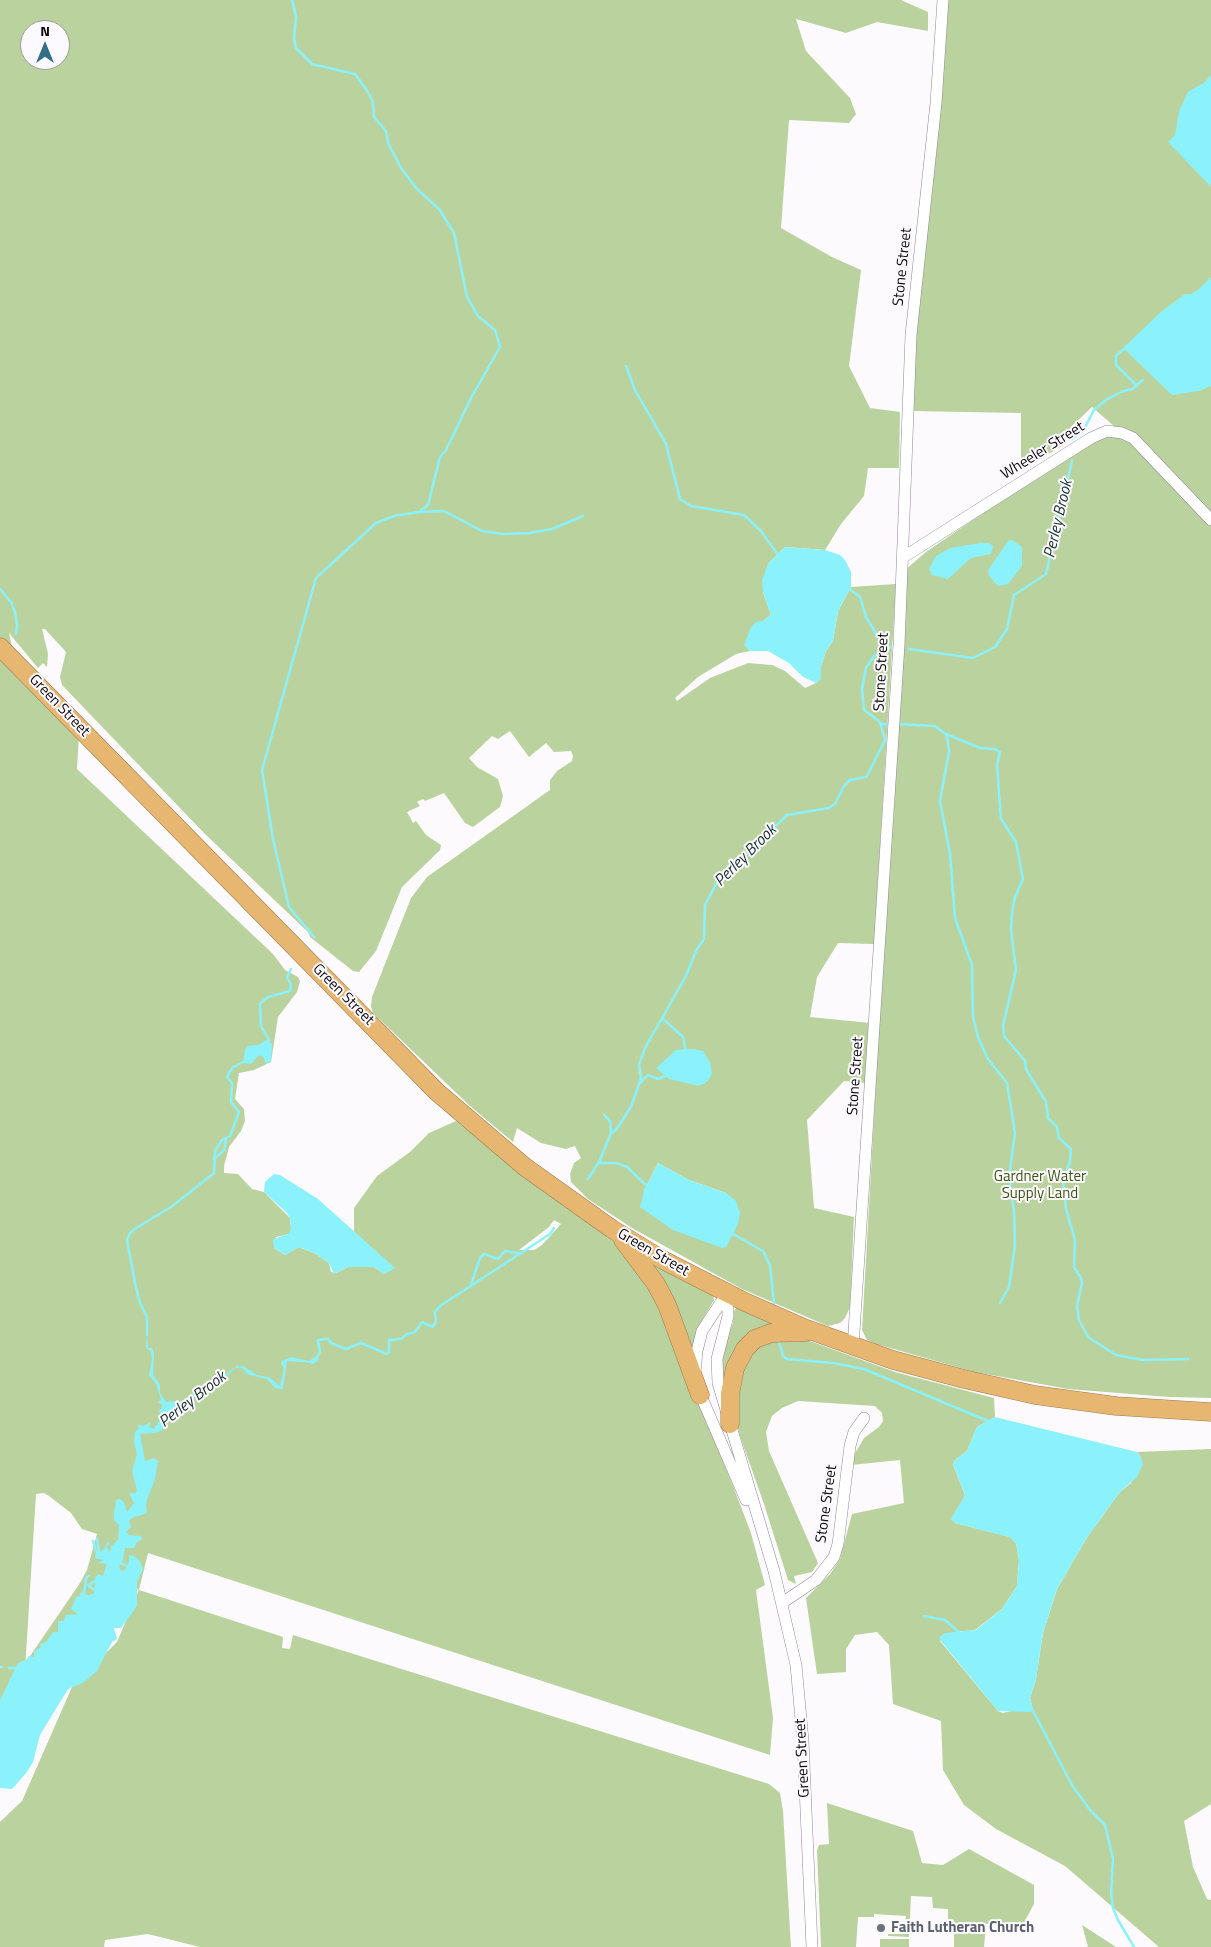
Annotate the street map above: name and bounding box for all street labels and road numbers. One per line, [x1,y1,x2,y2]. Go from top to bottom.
street label: Stone Street [890,227,916,307]
street label: Wheeler Street [998,418,1088,484]
street label: Stone Street [871,632,893,712]
street label: Green Street [25,671,93,741]
street label: Green Street [309,961,377,1029]
street label: Stone Street [844,1036,868,1116]
street label: Green Street [614,1225,692,1281]
street label: Stone Street [813,1464,841,1544]
street label: Green Street [792,1718,814,1798]

